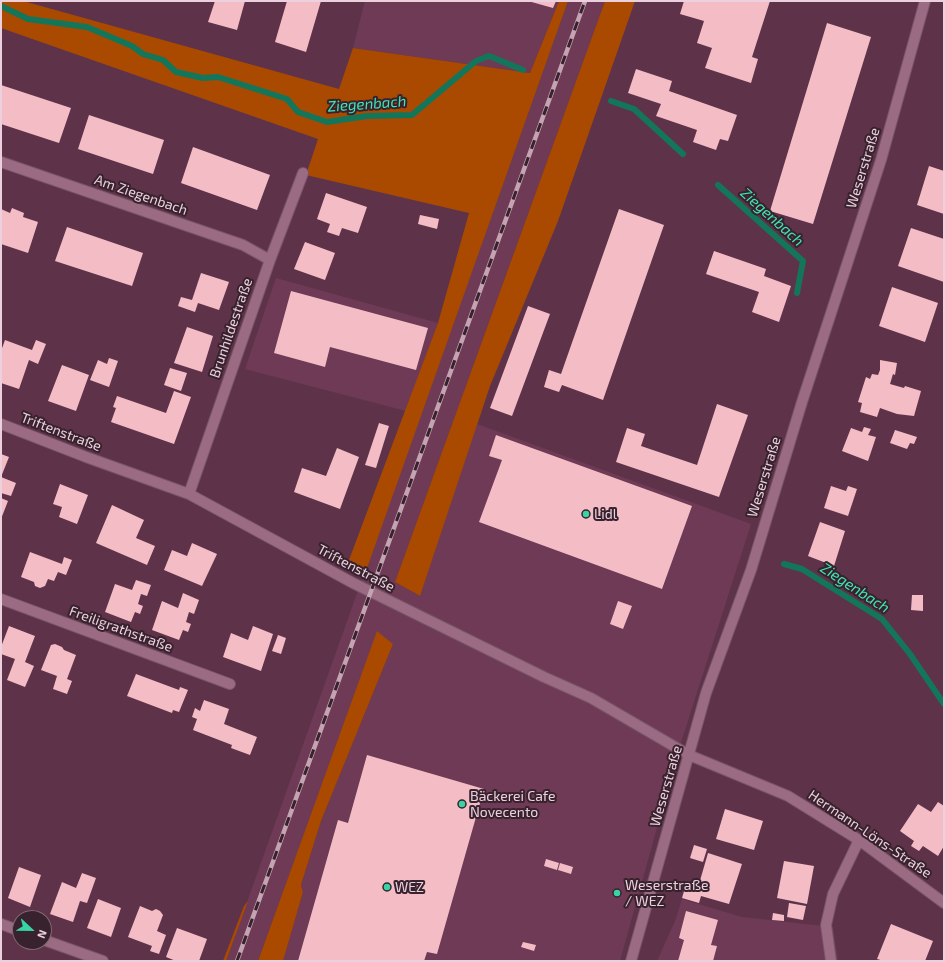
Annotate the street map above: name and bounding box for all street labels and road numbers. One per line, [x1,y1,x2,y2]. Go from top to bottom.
street label: Weserstraße [843,126,883,210]
street label: Am Ziegenbach [92,171,190,219]
street label: Brunhildestraße [206,276,256,380]
street label: Triftenstraße [18,409,104,455]
street label: Weserstraße [744,435,784,519]
street label: Triftenstraße [315,541,397,595]
street label: Freiligrathstraße [67,603,175,655]
street label: Weserstraße [646,744,686,828]
street label: Hermann-Löns-Straße [805,787,935,881]

